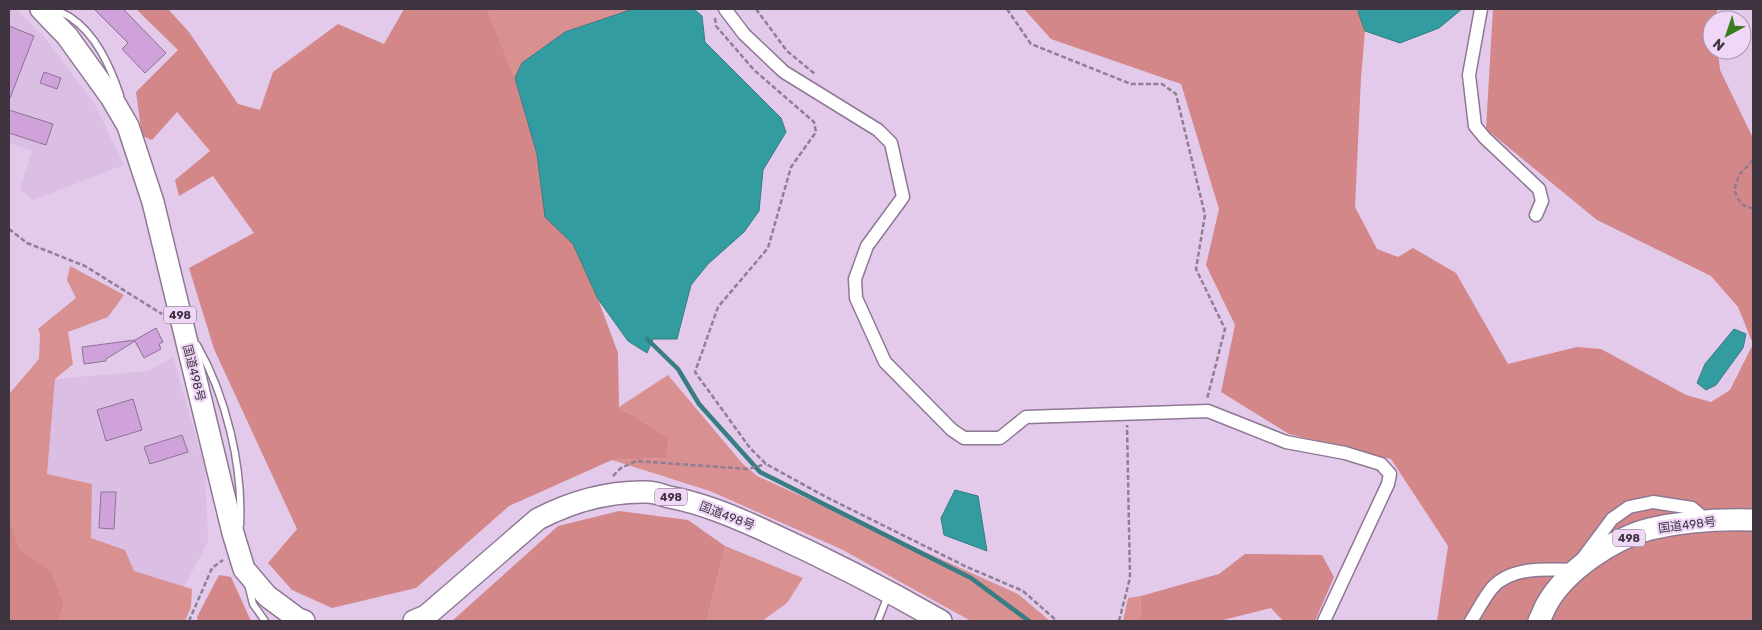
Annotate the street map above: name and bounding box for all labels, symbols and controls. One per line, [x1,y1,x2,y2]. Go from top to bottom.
north arrow [1702,10,1752,60]
text: N [1710,35,1728,54]
road number: 498 [164,306,196,324]
street label: 国道498号 [180,343,208,403]
road number: 498 [655,488,687,506]
street label: 国道498号 [697,499,757,533]
street label: 国道498号 [1657,515,1717,535]
road number: 498 [1613,530,1645,546]

